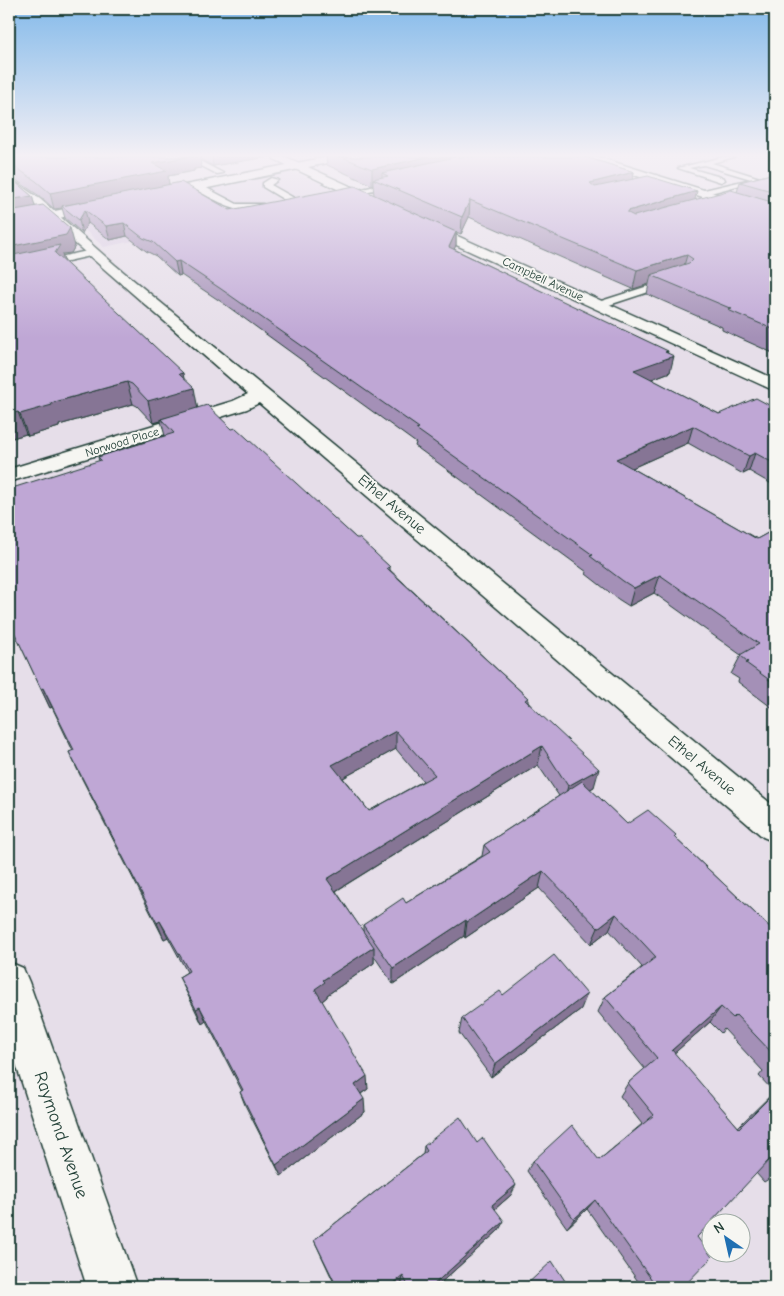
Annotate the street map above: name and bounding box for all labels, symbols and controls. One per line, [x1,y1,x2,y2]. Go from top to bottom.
street label: Campbell Avenue [500,254,586,304]
street label: Norwood Place [83,424,161,460]
street label: Ethel Avenue [354,470,430,538]
street label: Ethel Avenue [664,731,740,799]
street label: Raymond Avenue [29,1069,93,1201]
north arrow [702,1214,752,1264]
text: N [710,1218,728,1237]

